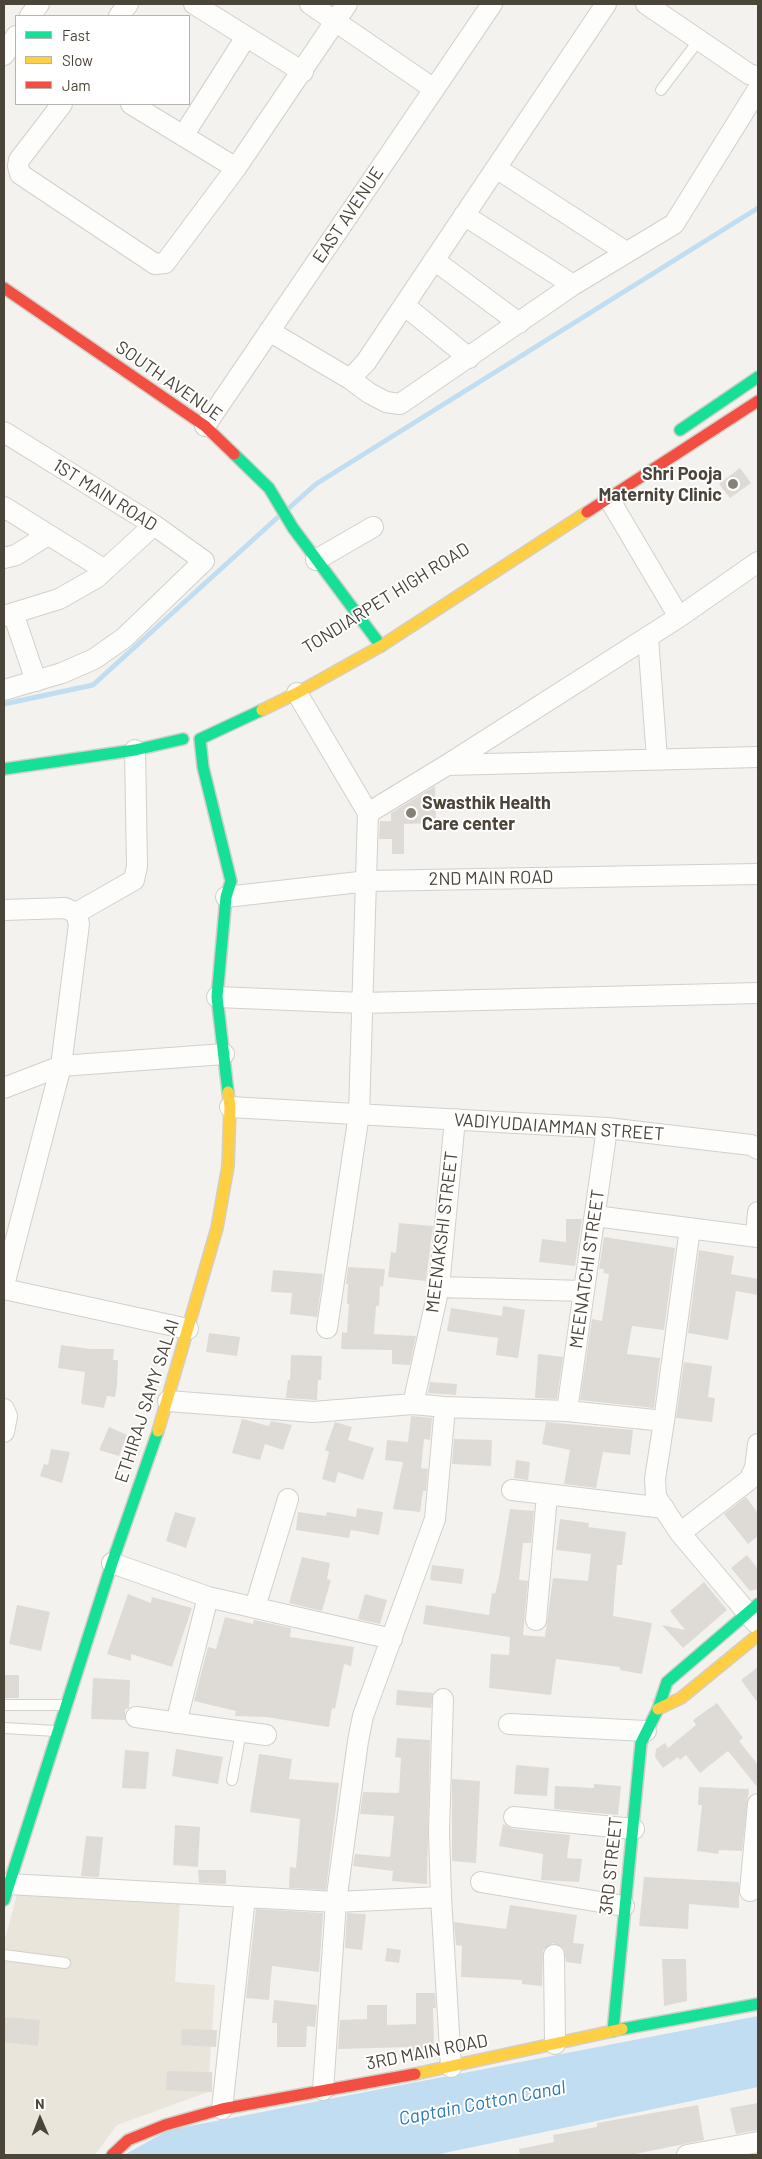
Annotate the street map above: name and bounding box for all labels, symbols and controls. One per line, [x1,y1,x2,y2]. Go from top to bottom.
legend [15,15,190,105]
text: Fast [62,26,90,44]
text: Slow [62,51,93,69]
text: Jam [62,76,91,94]
street label: EAST AVENUE [308,163,388,267]
street label: SOUTH AVENUE [112,336,226,426]
street label: 1ST MAIN ROAD [49,454,161,536]
place label: Shri Pooja Maternity Clinic [598,463,722,506]
marker: Shri Pooja Maternity Clinic [726,477,740,491]
street label: TONDIARPET HIGH ROAD [299,538,473,658]
place label: Swasthik Health Care center [422,792,551,834]
marker: Swasthik Health Care center [404,806,418,820]
street label: 2ND MAIN ROAD [428,866,554,890]
street label: VADIYUDAIAMMAN STREET [453,1109,665,1145]
street label: MEENAKSHI STREET [421,1150,463,1314]
street label: MEENATCHI STREET [565,1188,609,1350]
street label: ETHIRAJ SAMY SALAI [110,1317,184,1485]
street label: 3RD STREET [595,1816,627,1916]
street label: 3RD MAIN ROAD [364,2030,490,2074]
water label: Captain Cotton Canal [397,2076,567,2130]
north arrow [15,2094,65,2144]
text: N [35,2095,45,2112]

